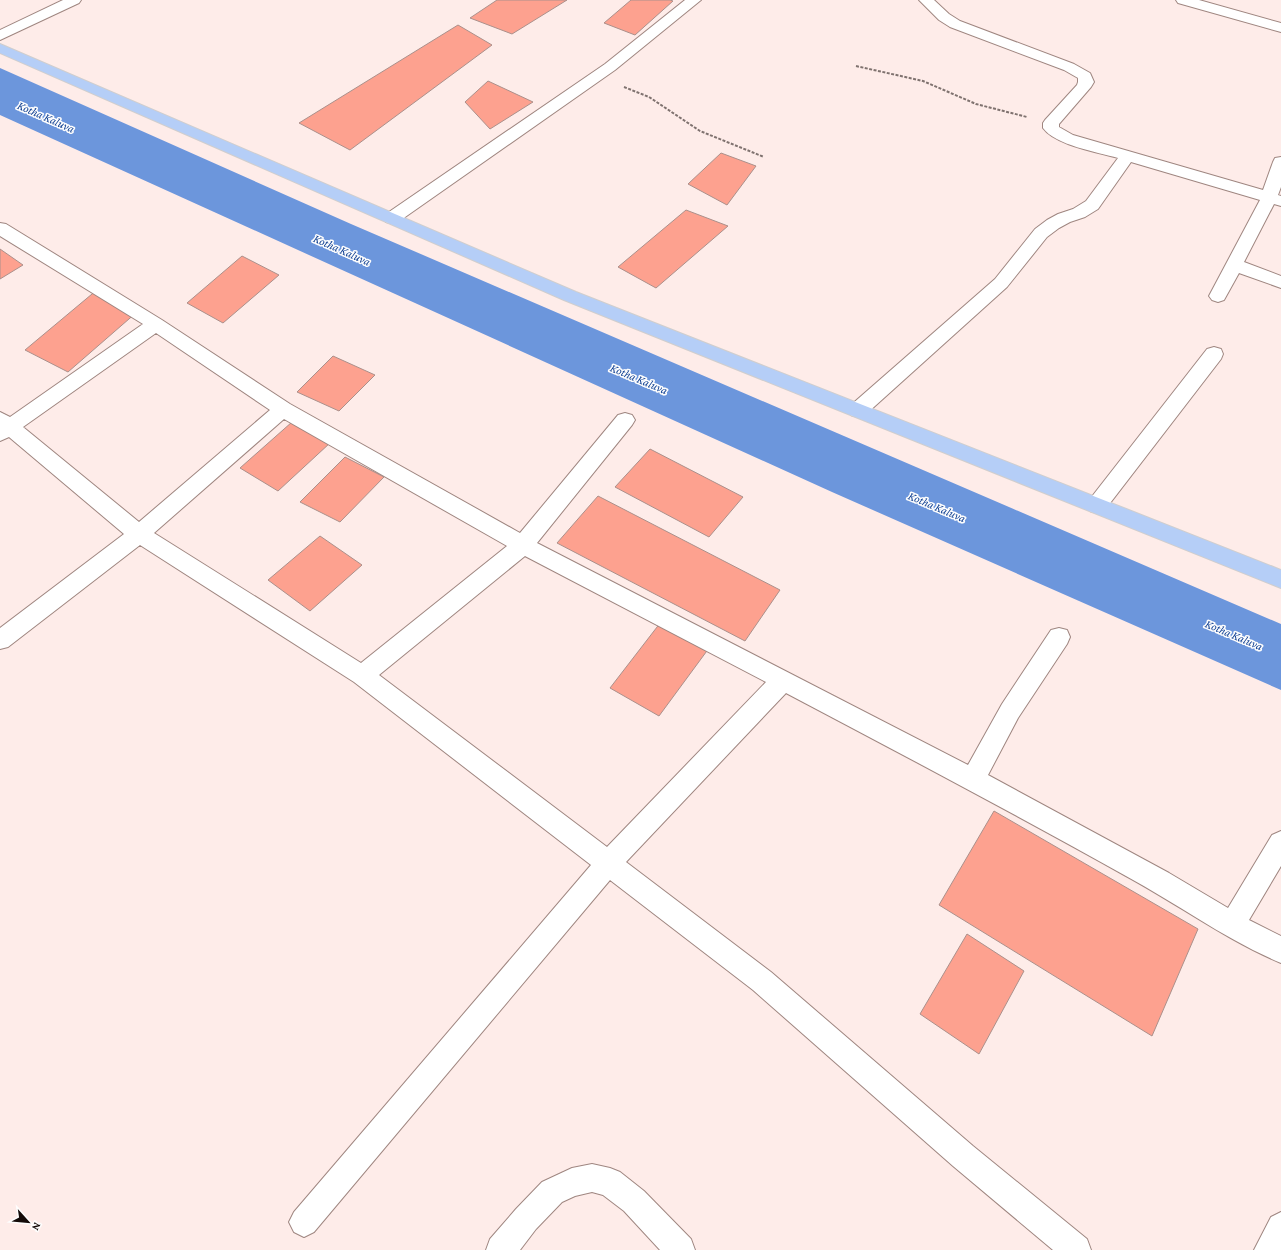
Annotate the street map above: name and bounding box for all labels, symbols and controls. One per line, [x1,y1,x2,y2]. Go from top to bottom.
water label: Kotha Kaluva [15,98,77,136]
water label: Kotha Kaluva [311,231,373,269]
water label: Kotha Kaluva [608,361,670,398]
water label: Kotha Kaluva [906,489,968,526]
water label: Kotha Kaluva [1203,617,1265,654]
north arrow [8,1202,48,1242]
text: N [30,1220,44,1233]

